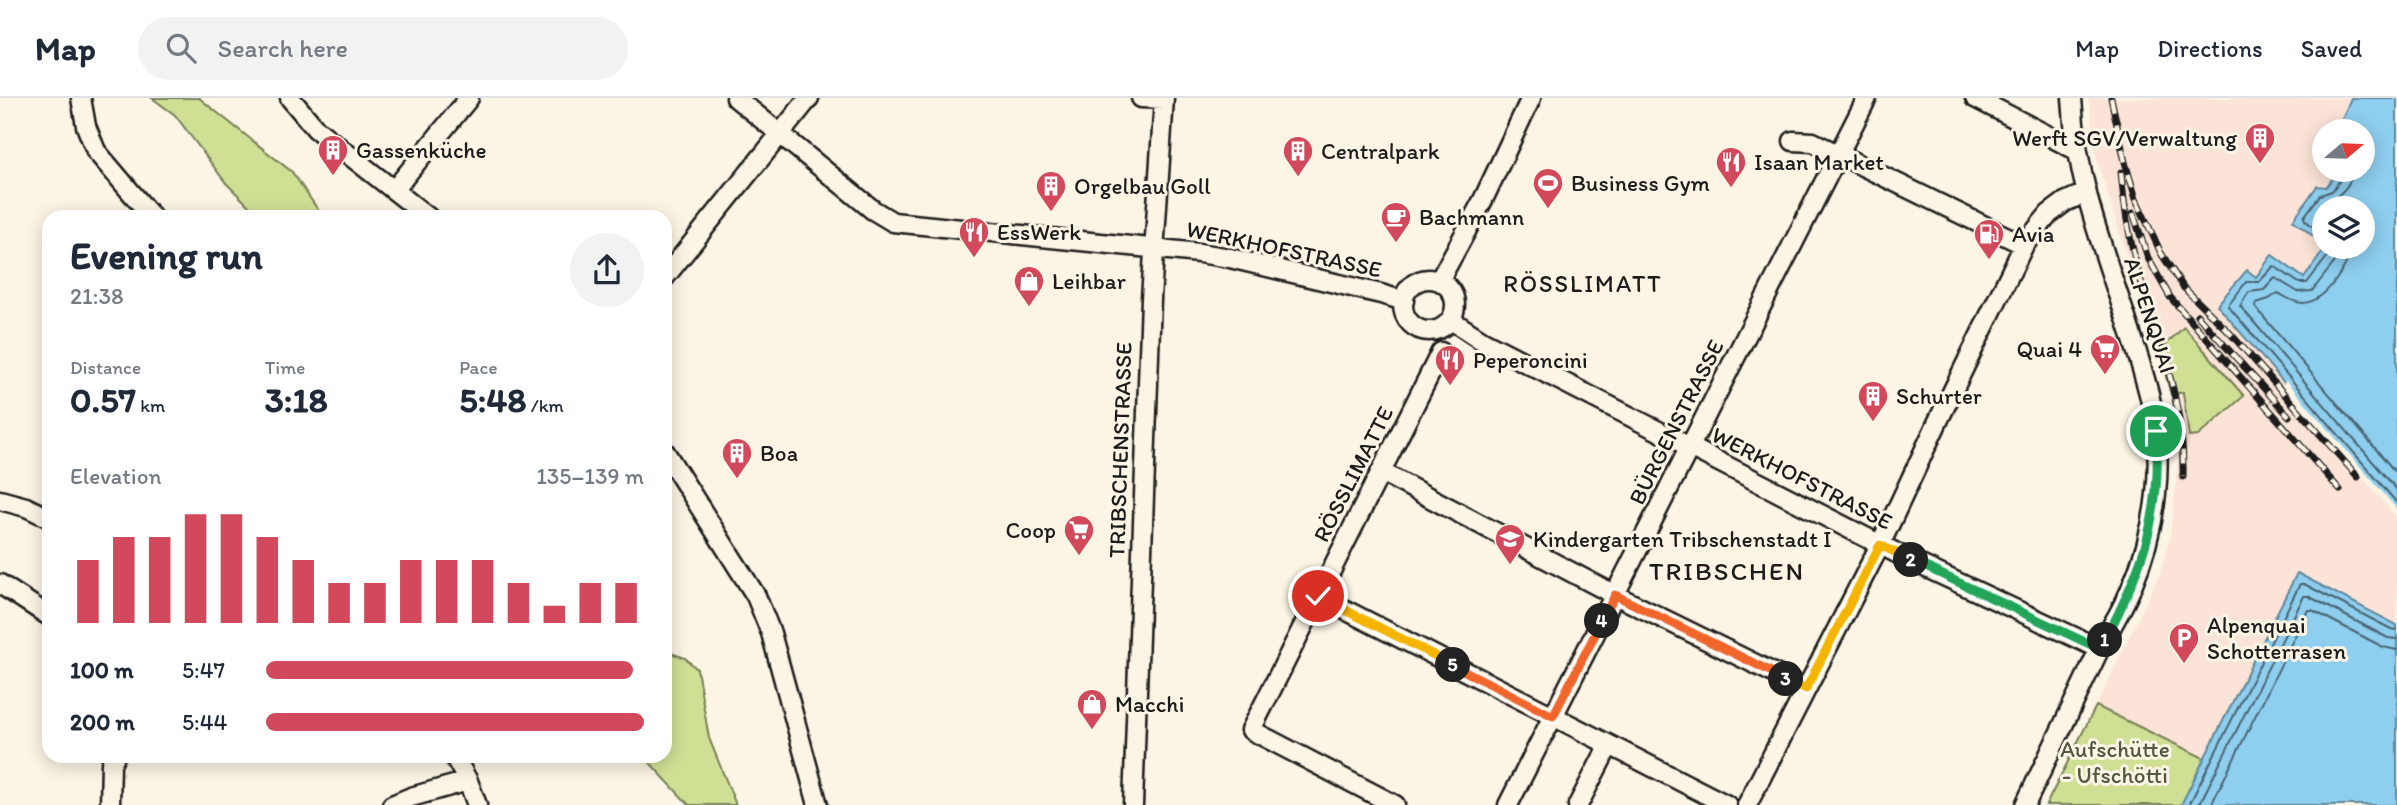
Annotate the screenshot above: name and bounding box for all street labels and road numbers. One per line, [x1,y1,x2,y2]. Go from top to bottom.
street label: WERKHOFSTRASSE [1184,215,1384,283]
street label: ALPENQUAI [2118,253,2182,377]
street label: BÜRGENSTRASSE [1622,335,1730,509]
street label: TRIBSCHENSTRASSE [1102,342,1138,558]
street label: RÖSSLIMATTE [1307,401,1399,546]
street label: WERKHOFSTRASSE [1707,420,1897,536]

